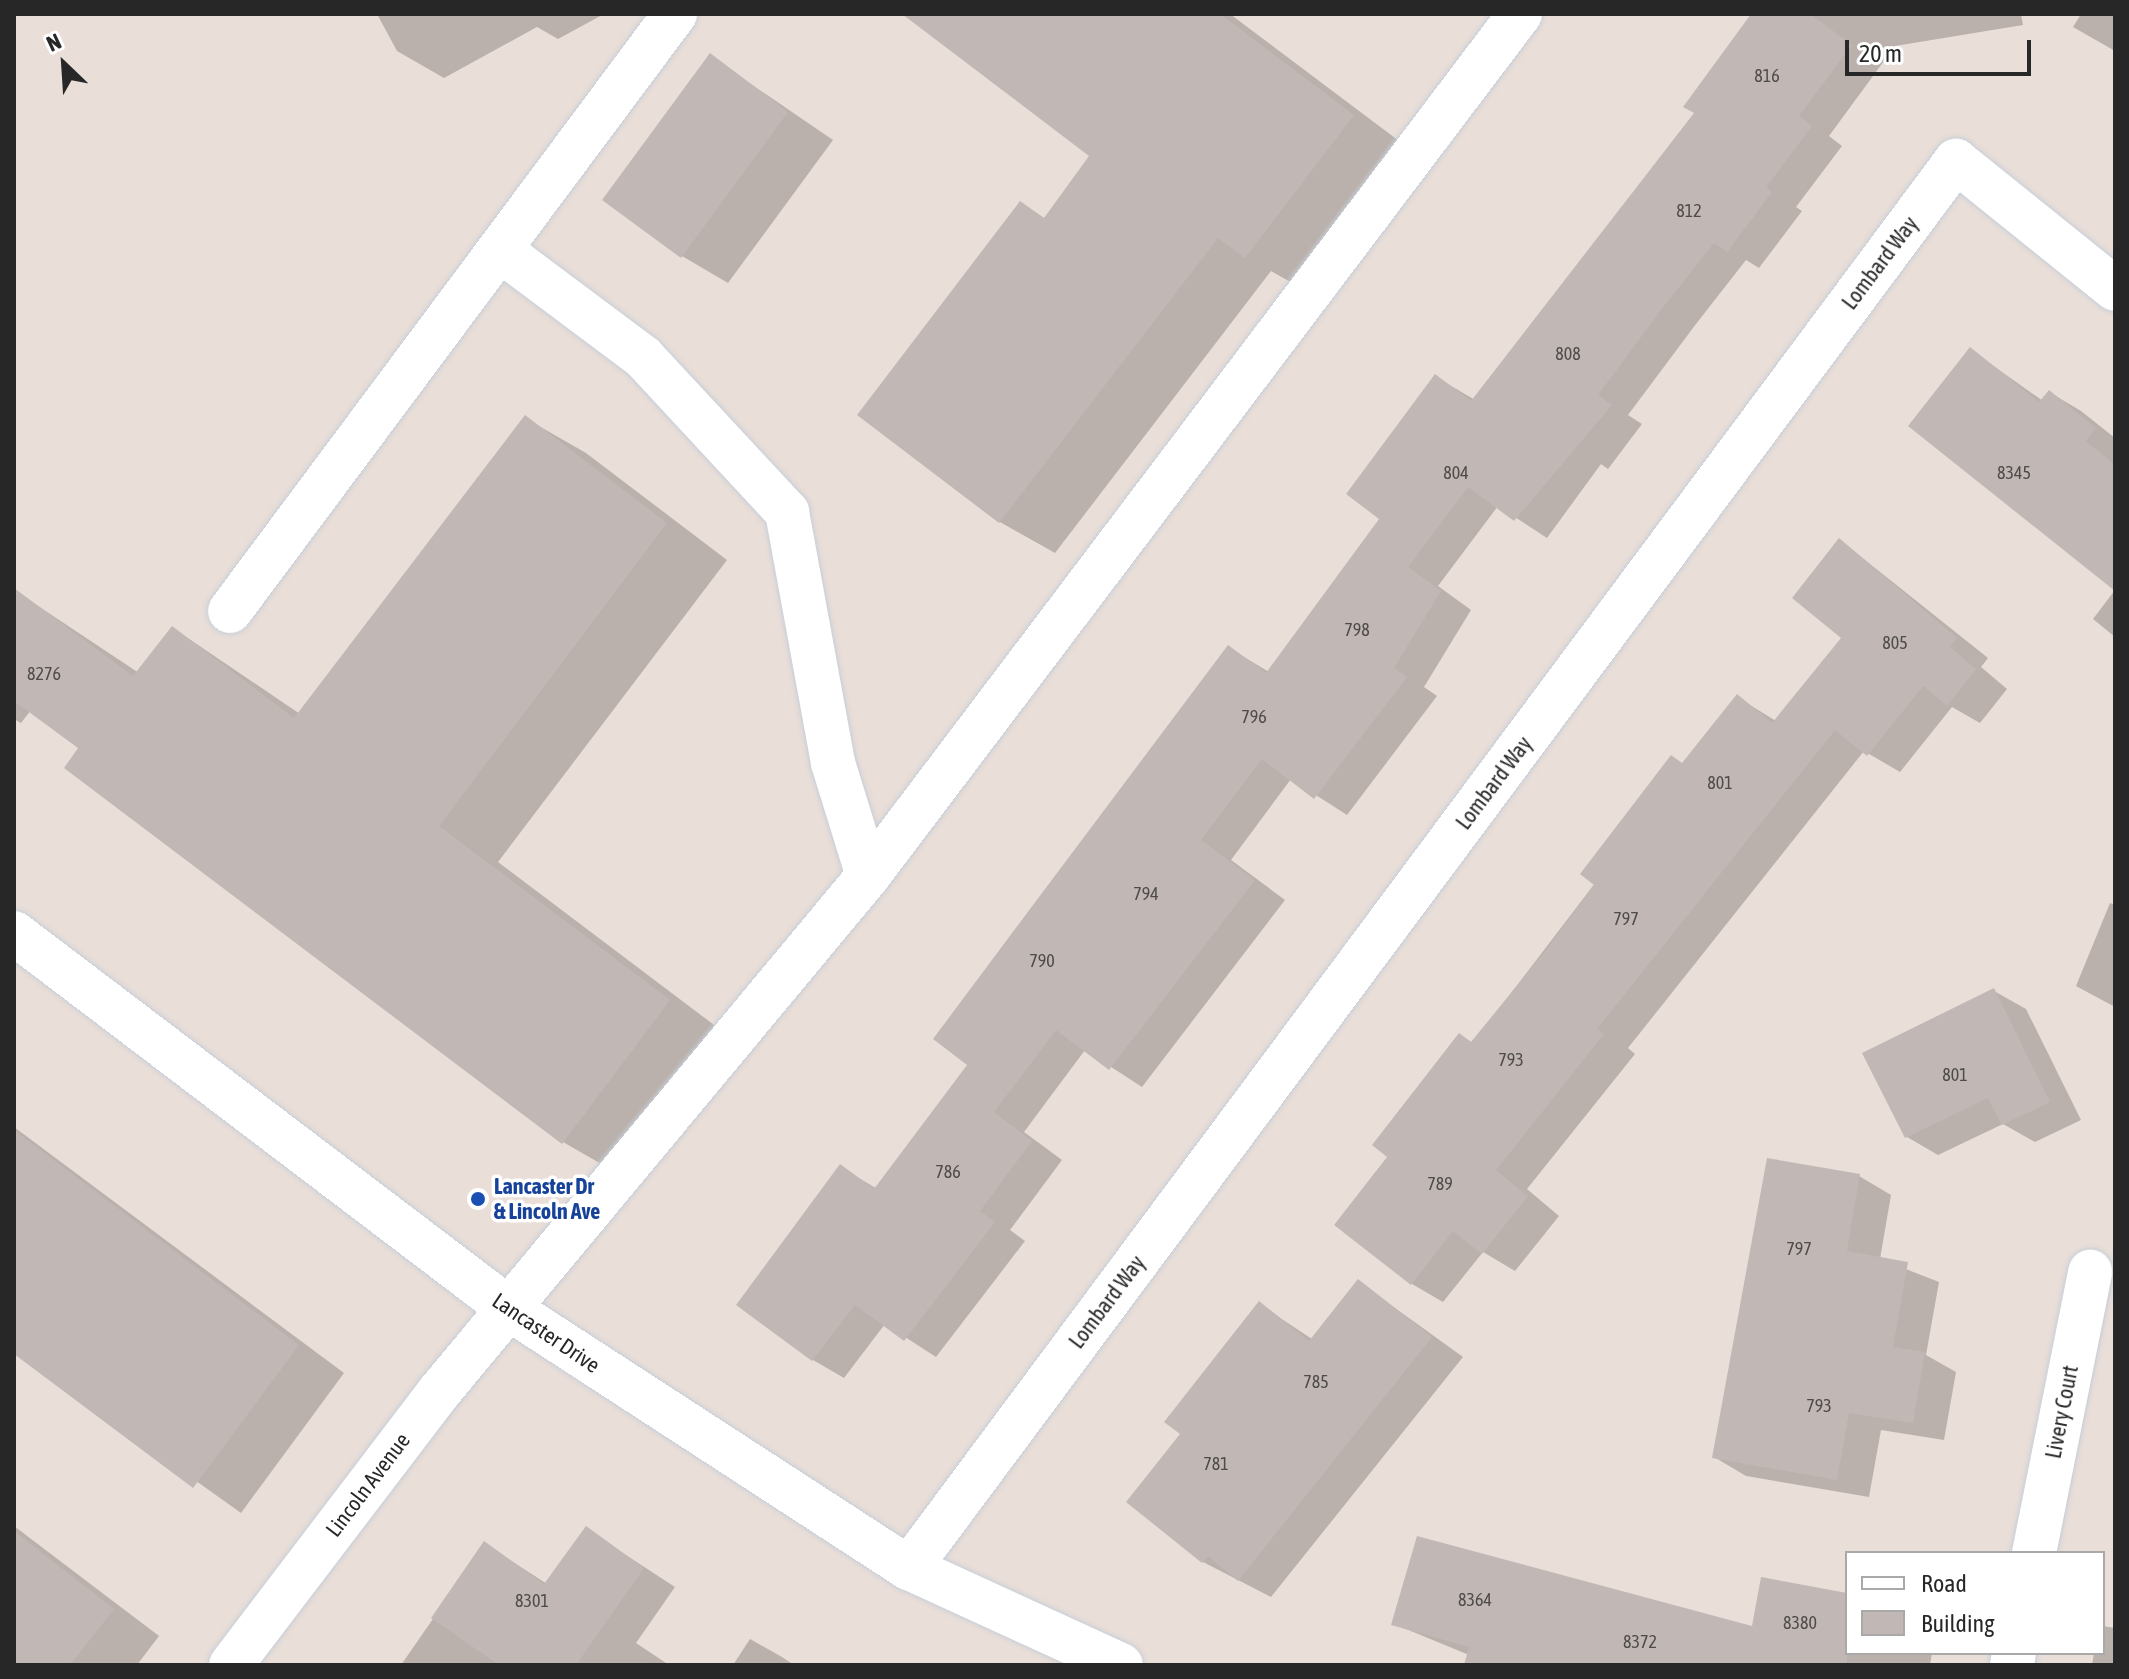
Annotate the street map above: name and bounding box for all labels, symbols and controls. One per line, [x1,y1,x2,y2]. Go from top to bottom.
north arrow [24,24,104,104]
scale bar [1849,24,2035,74]
text: N [42,28,65,57]
text: 20 m [1859,40,1902,67]
house number: 816 [1754,65,1780,87]
house number: 812 [1676,200,1702,222]
street label: Lombard Way [1836,211,1924,315]
house number: 808 [1555,343,1581,365]
house number: 804 [1443,462,1469,484]
house number: 8345 [1997,462,2031,484]
house number: 798 [1344,619,1370,641]
house number: 805 [1882,632,1908,654]
house number: 8276 [27,663,61,685]
house number: 796 [1241,706,1267,728]
street label: Lombard Way [1450,731,1538,835]
house number: 801 [1707,772,1733,794]
house number: 794 [1133,883,1159,905]
house number: 797 [1613,908,1639,930]
house number: 790 [1029,950,1055,972]
house number: 793 [1498,1049,1524,1071]
house number: 801 [1942,1064,1968,1086]
house number: 786 [935,1161,961,1183]
place label: Lancaster Dr & Lincoln Ave [494,1173,600,1224]
house number: 789 [1427,1173,1453,1195]
marker: Lancaster Dr & Lincoln Ave [469,1190,487,1208]
house number: 797 [1786,1238,1812,1260]
street label: Lombard Way [1063,1250,1151,1354]
street label: Lancaster Drive [487,1287,605,1379]
street label: Livery Court [2040,1363,2084,1461]
house number: 785 [1303,1371,1329,1393]
house number: 793 [1806,1395,1832,1417]
street label: Lincoln Avenue [320,1428,416,1542]
house number: 781 [1203,1453,1229,1475]
legend [1845,1551,2105,1655]
text: Road [1921,1570,1967,1597]
house number: 8364 [1458,1589,1492,1611]
house number: 8301 [515,1590,549,1612]
text: Building [1921,1610,1994,1637]
house number: 8380 [1783,1612,1817,1634]
house number: 8372 [1623,1631,1657,1653]

